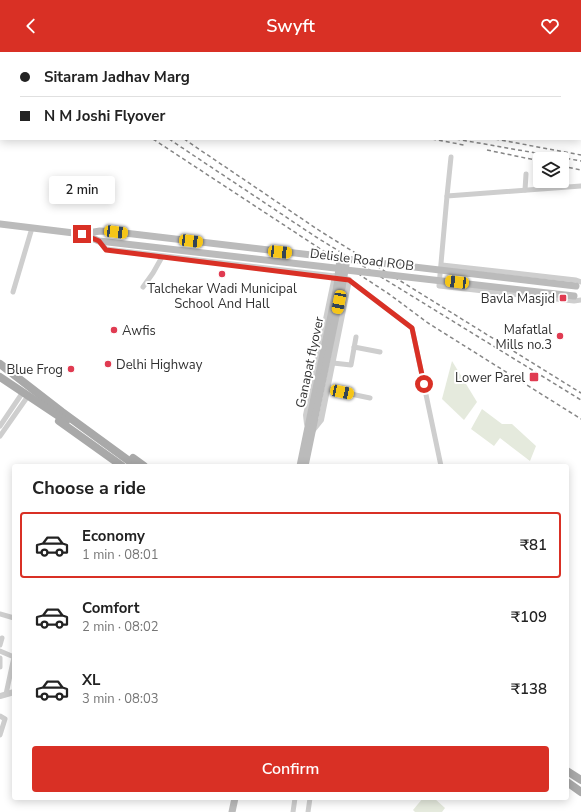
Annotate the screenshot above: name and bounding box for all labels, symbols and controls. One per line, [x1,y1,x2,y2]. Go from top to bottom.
text: Swyft [266,14,315,38]
icon: back [20,15,42,37]
icon: heart [539,15,561,37]
text: Sitaram Jadhav Marg [44,67,190,87]
text: N M Joshi Flyover [44,106,165,126]
map controls [533,152,569,188]
button: layers [533,152,569,188]
callout: 2 min [49,176,115,204]
text: 2 min [65,181,99,199]
route end [73,225,91,243]
car [103,225,129,239]
car [178,234,204,248]
car [267,245,293,259]
street label: Delisle Road ROB [309,245,415,275]
marker: Talchekar Wadi Municipal School And Hall [217,269,227,279]
car [444,275,470,289]
place label: Talchekar Wadi Municipal School And Hall [147,280,297,313]
car [331,289,347,315]
place label: Bavla Masjid [481,290,555,308]
marker: Bavla Masjid [558,293,568,303]
street label: Ganapat flyover [292,315,329,410]
place label: Mafatlal Mills no.3 [496,321,552,354]
place label: Awfis [122,322,156,340]
marker: Awfis [109,325,119,335]
marker: Mafatlal Mills no.3 [555,331,565,341]
place label: Delhi Highway [116,356,203,374]
marker: Delhi Highway [103,359,113,369]
place label: Blue Frog [6,361,63,379]
marker: Blue Frog [66,364,76,374]
place label: Lower Parel [455,369,525,387]
marker: Lower Parel [528,371,540,383]
route start [415,375,433,393]
car [329,384,355,400]
text: Choose a ride [32,476,146,500]
text: Economy [82,526,145,546]
icon: car [34,527,70,563]
text: ₹81 [520,535,547,555]
text: 1 min · 08:01 [82,546,158,564]
text: Comfort [82,598,139,618]
icon: car [34,599,70,635]
text: ₹109 [511,607,547,627]
text: 2 min · 08:02 [82,618,158,636]
text: XL [82,670,101,690]
icon: car [34,671,70,707]
text: ₹138 [511,679,547,699]
text: 3 min · 08:03 [82,690,158,708]
button: Confirm [32,746,549,792]

